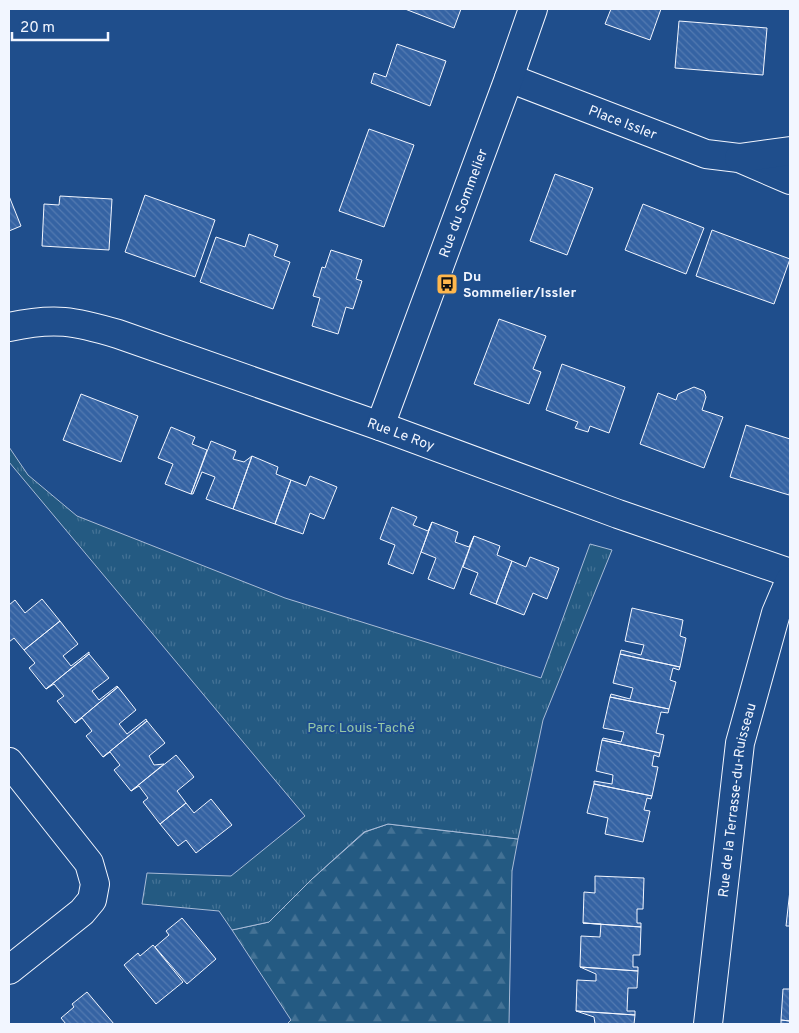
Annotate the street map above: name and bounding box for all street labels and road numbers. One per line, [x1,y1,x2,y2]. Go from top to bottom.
street label: Place Issler [586,102,659,144]
street label: Rue du Sommelier [436,146,492,260]
street label: Rue Le Roy [365,415,437,455]
street label: Rue de la Terrasse-du-Ruisseau [715,701,761,898]

